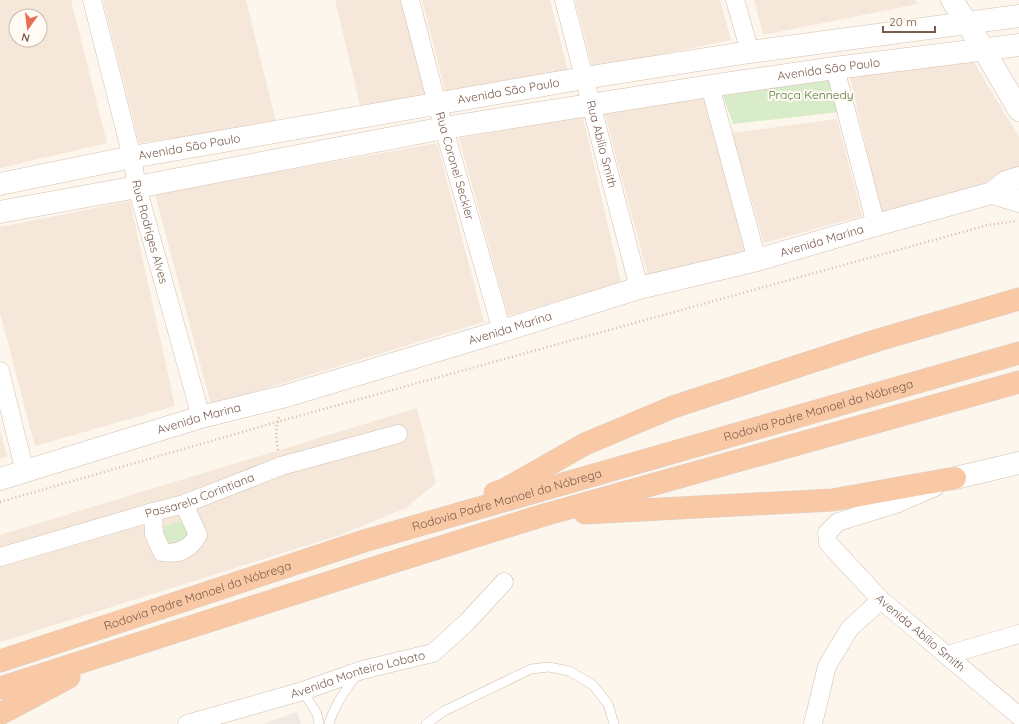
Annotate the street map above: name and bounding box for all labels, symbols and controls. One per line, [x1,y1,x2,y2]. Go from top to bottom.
north arrow [8,8,48,48]
scale bar [883,8,935,34]
text: 20 m [889,14,917,29]
text: N [20,30,31,45]
street label: Avenida São Paulo [776,54,881,83]
street label: Avenida São Paulo [456,74,561,107]
park label: Praça Kennedy [768,87,854,102]
street label: Rua Abilio Smith [583,99,621,190]
street label: Rua Coronel Seckler [433,110,478,222]
street label: Avenida São Paulo [137,130,242,163]
street label: Rua Rodriges Alves [129,179,172,286]
street label: Avenida Marina [778,221,865,260]
street label: Avenida Marina [466,308,554,348]
street label: Rodovia Padre Manoel da Nóbrega [722,376,915,444]
street label: Avenida Marina [155,399,242,437]
street label: Rodovia Padre Manoel da Nóbrega [410,465,603,534]
street label: Passarela Corintiana [143,469,256,521]
street label: Rodovia Padre Manoel da Nóbrega [102,558,293,633]
street label: Avenida Abílio Smith [872,591,968,675]
street label: Avenida Monteiro Lobato [289,647,426,701]

